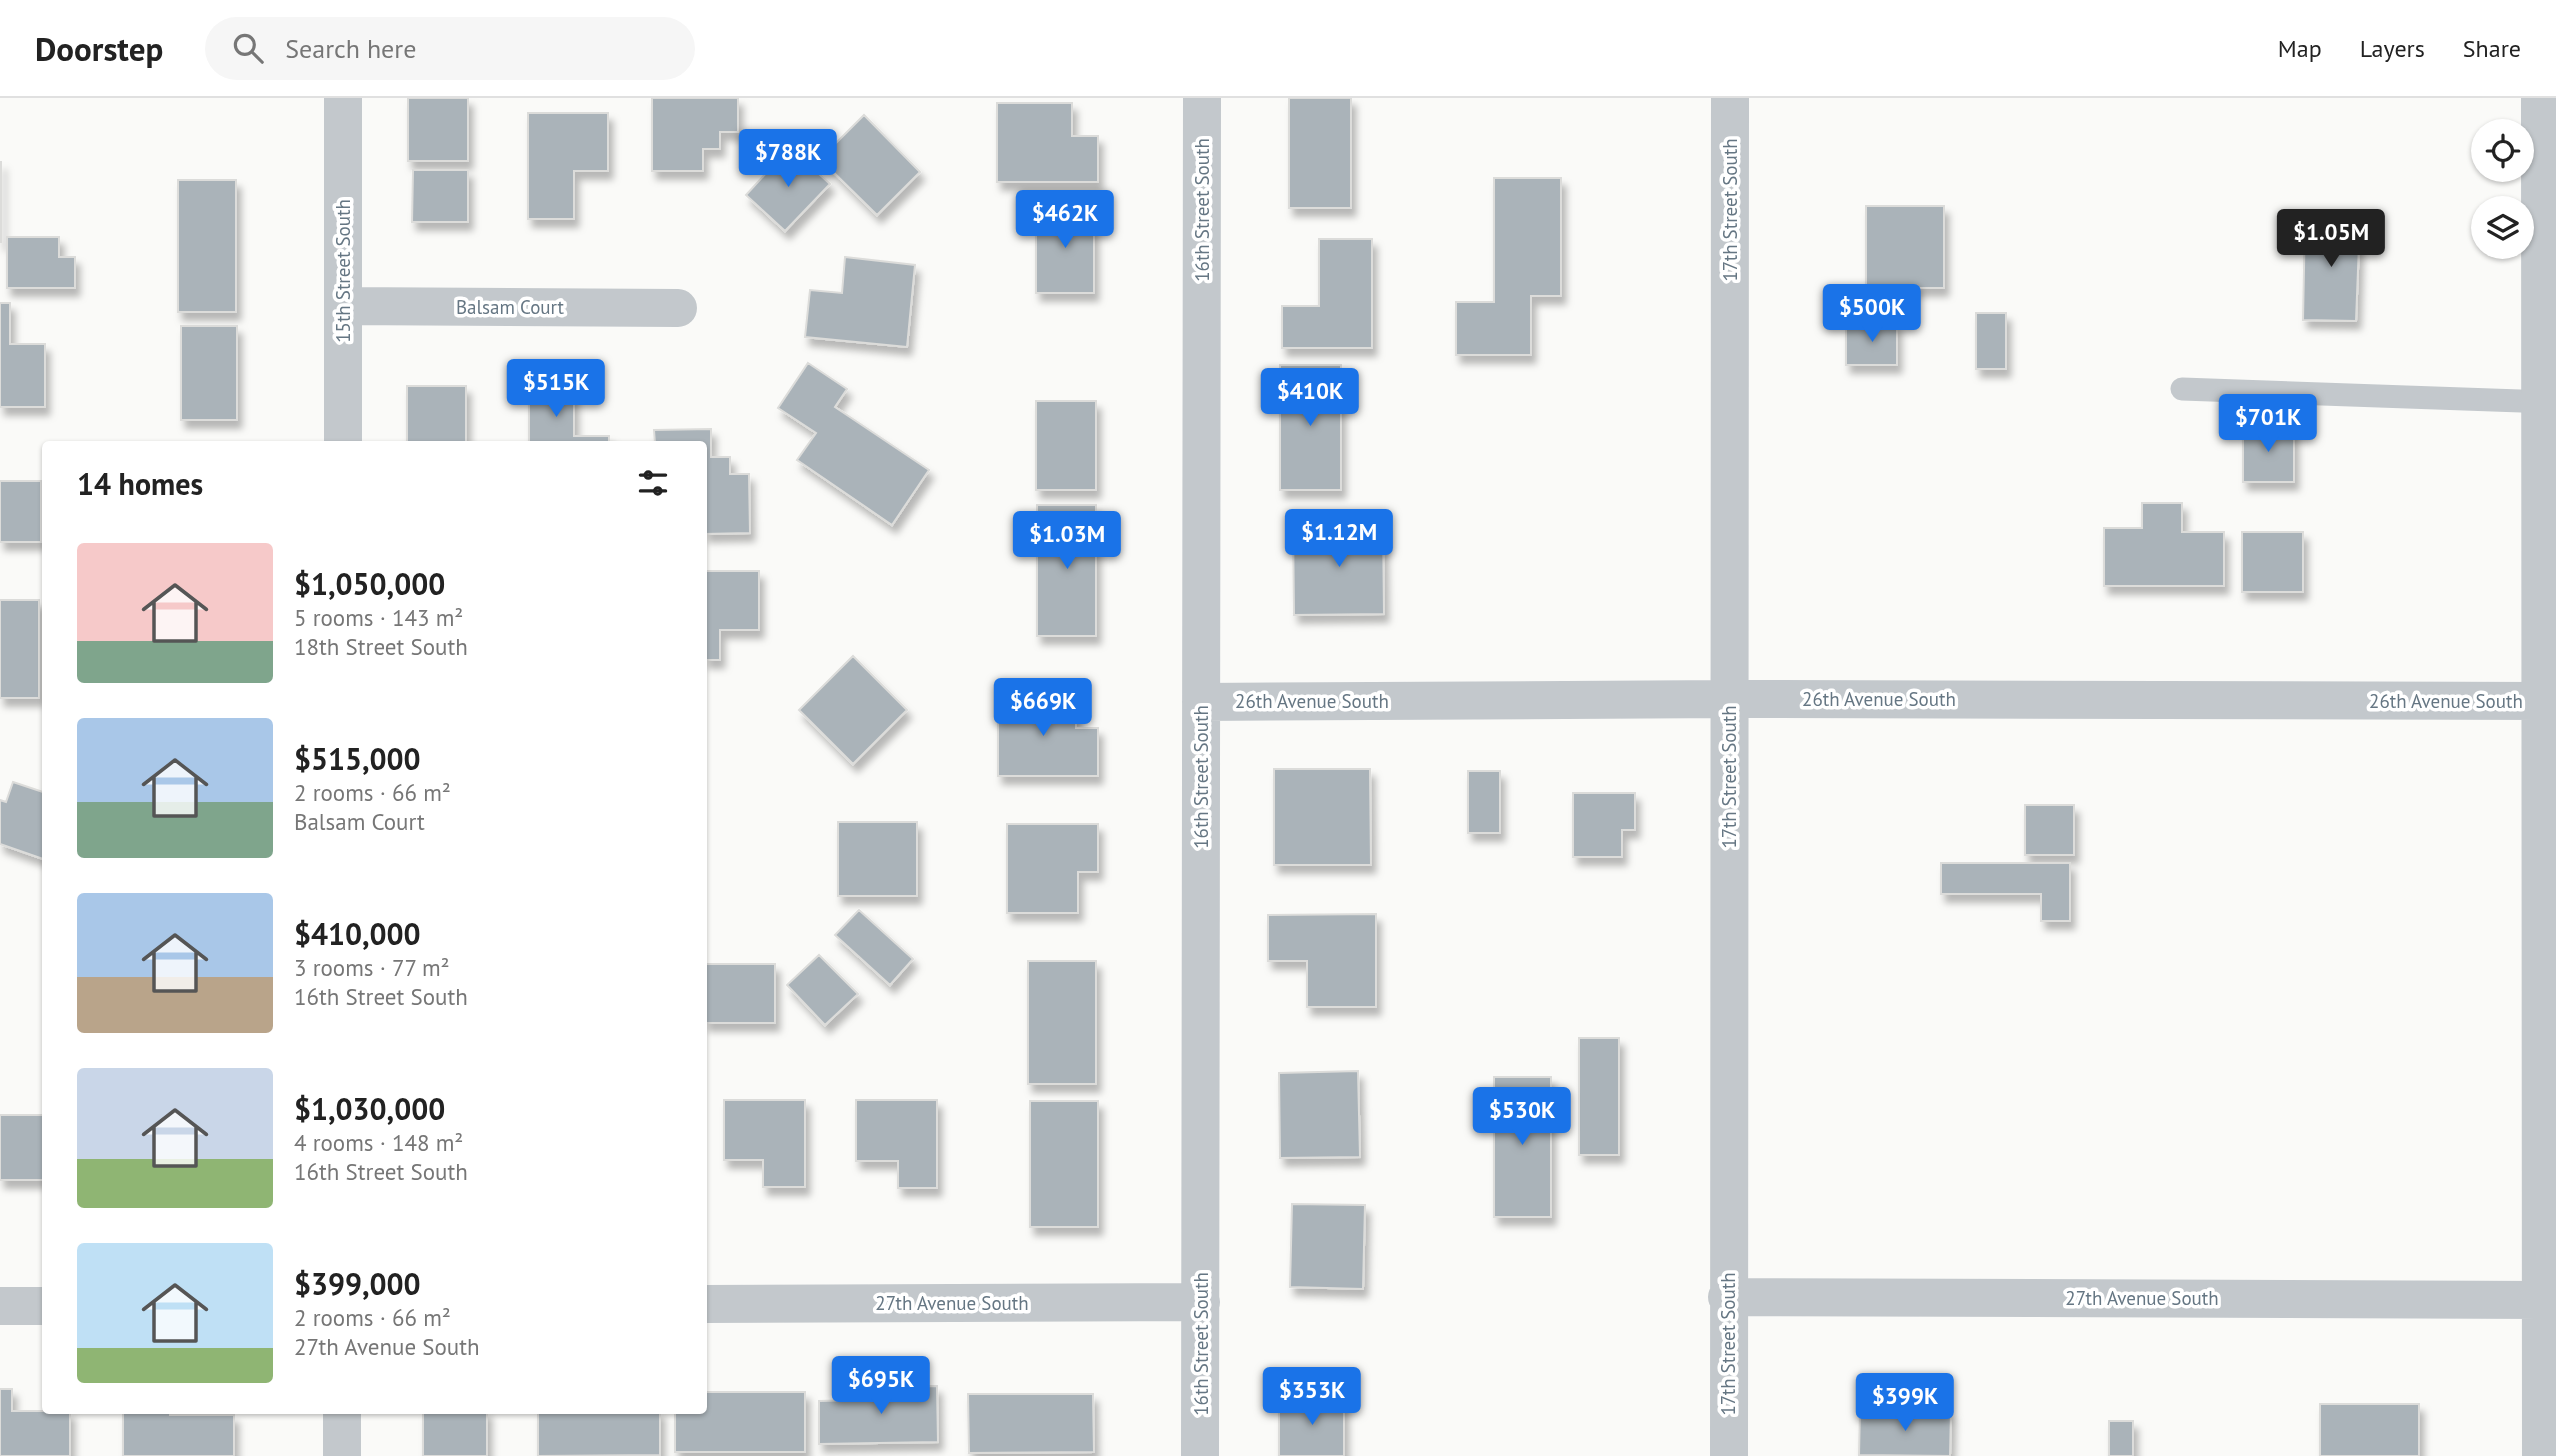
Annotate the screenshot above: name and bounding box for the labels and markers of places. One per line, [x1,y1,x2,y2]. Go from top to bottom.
pin: $788K [739,130,837,189]
pin: $462K [1016,190,1114,250]
pin: $1.05M [2274,209,2388,269]
pin: $500K [1823,285,1921,344]
pin: $515K [507,360,605,419]
pin: $410K [1261,368,1359,428]
pin: $701K [2219,394,2317,454]
pin: $1.12M [1282,510,1396,569]
pin: $1.03M [1010,512,1124,571]
pin: $669K [994,678,1092,738]
pin: $530K [1473,1088,1571,1147]
pin: $695K [832,1356,930,1416]
pin: $353K [1263,1368,1361,1427]
pin: $399K [1856,1374,1954,1433]

